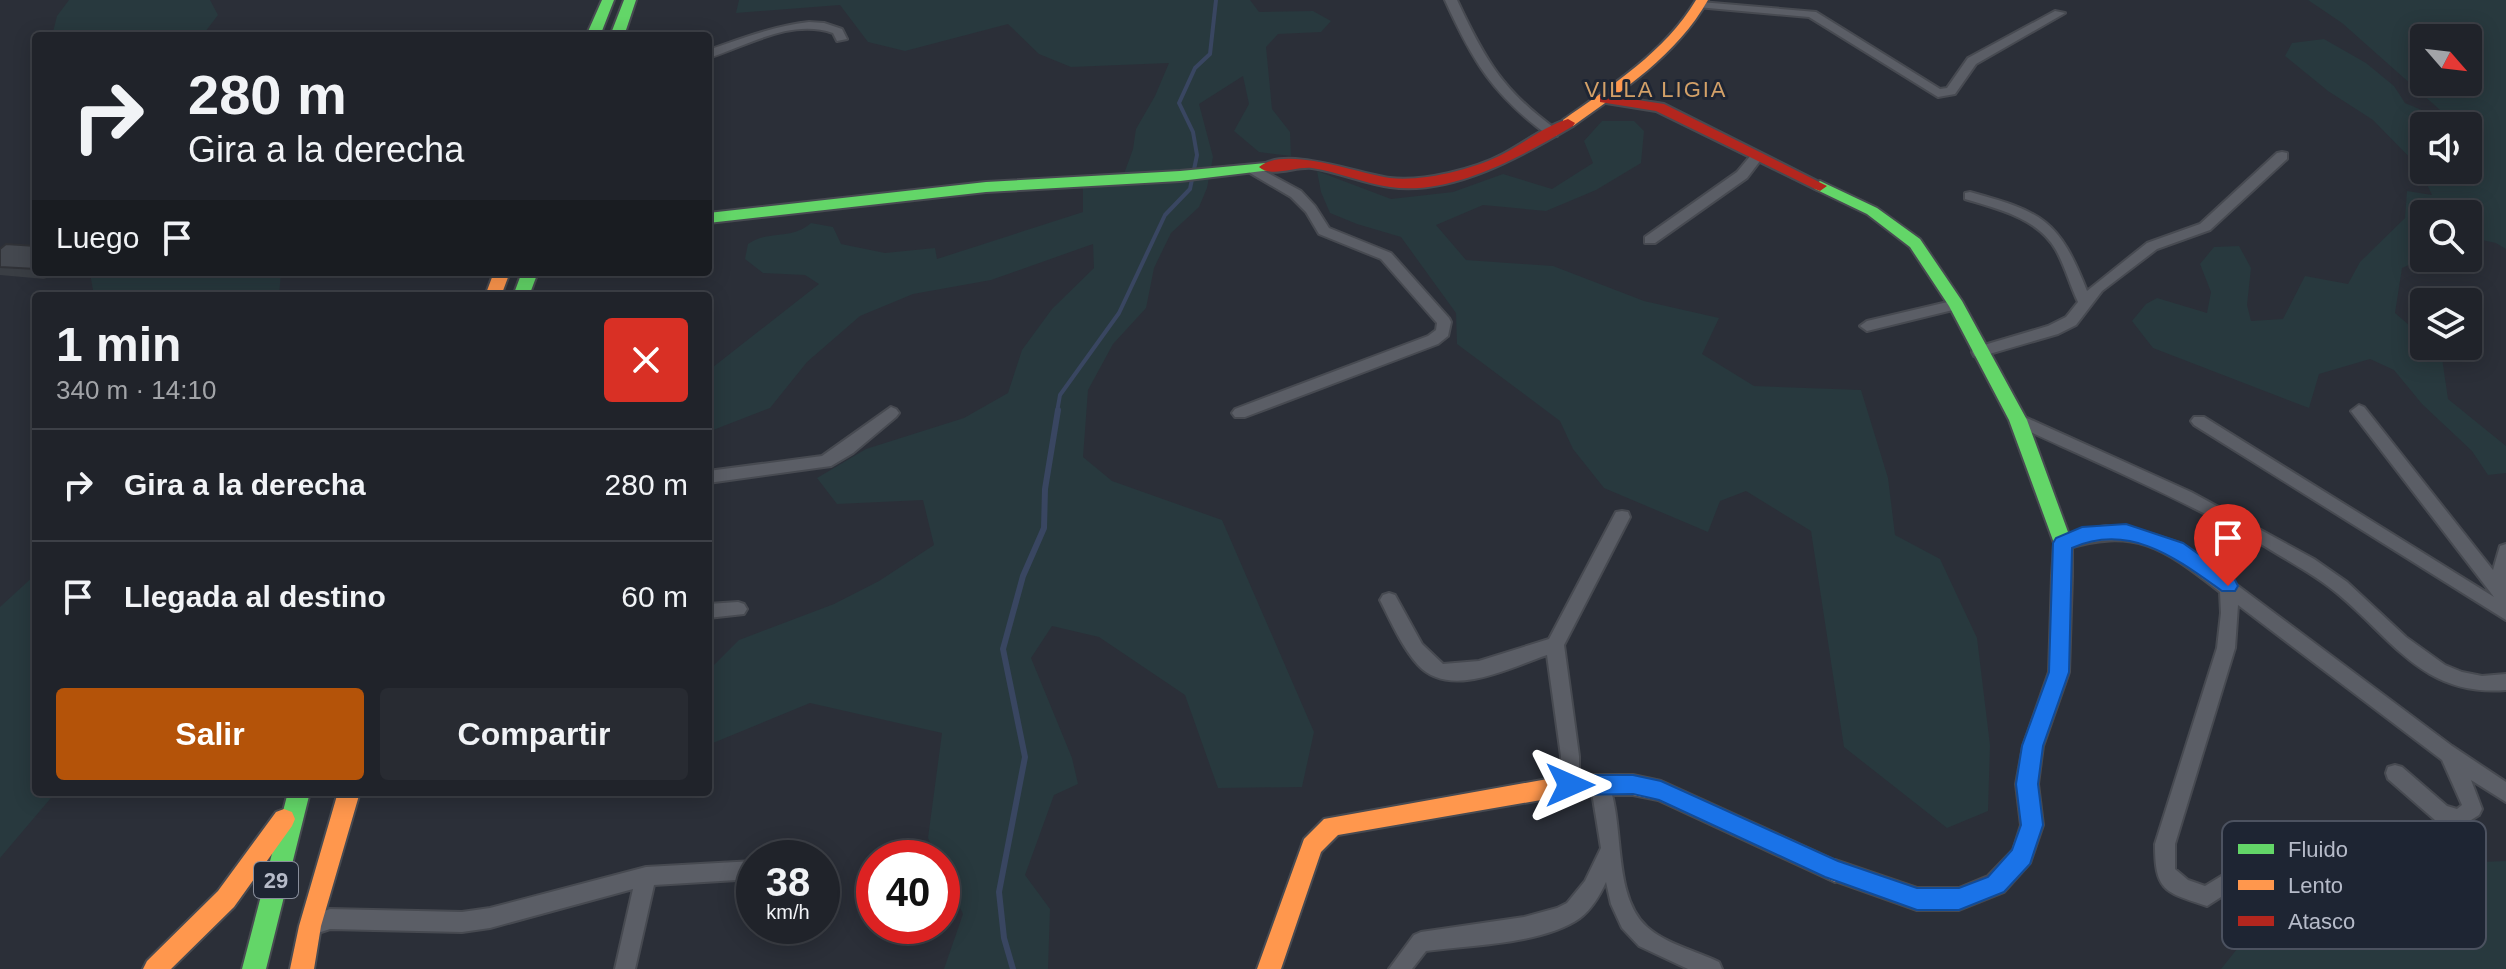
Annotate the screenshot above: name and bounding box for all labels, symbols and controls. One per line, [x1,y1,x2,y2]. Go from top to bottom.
north arrow [2410,24,2482,96]
map controls [2410,24,2482,360]
text: 280 m [188,63,347,126]
icon: right [56,64,160,168]
district label: VILLA LIGIA [1584,77,1728,102]
button: sound [2410,112,2482,184]
text: Gira a la derecha [188,129,464,170]
button: search [2410,200,2482,272]
icon: arrive [155,216,199,260]
text: Luego [56,221,139,254]
button: layers [2410,288,2482,360]
text: 1 min [56,318,181,371]
button: close [604,318,688,402]
text: 340 m · 14:10 [56,375,216,405]
icon: right [56,463,100,507]
text: Gira a la derecha [124,468,366,501]
text: 280 m [605,468,688,501]
pin [2194,504,2262,586]
icon: arrive [2206,516,2250,560]
icon: arrive [56,575,100,619]
text: Llegada al destino [124,580,386,613]
text: 60 m [621,580,688,613]
button: Salir [56,688,364,780]
button: Compartir [380,688,688,780]
position arrow [1528,743,1612,827]
legend [2222,821,2486,949]
text: Fluido [2288,837,2348,862]
speed limit sign: 40 [856,840,960,944]
text: 38 [766,860,810,904]
road number: 29 [254,862,298,898]
text: Lento [2288,873,2343,898]
text: km/h [766,901,810,923]
text: Atasco [2288,909,2355,934]

